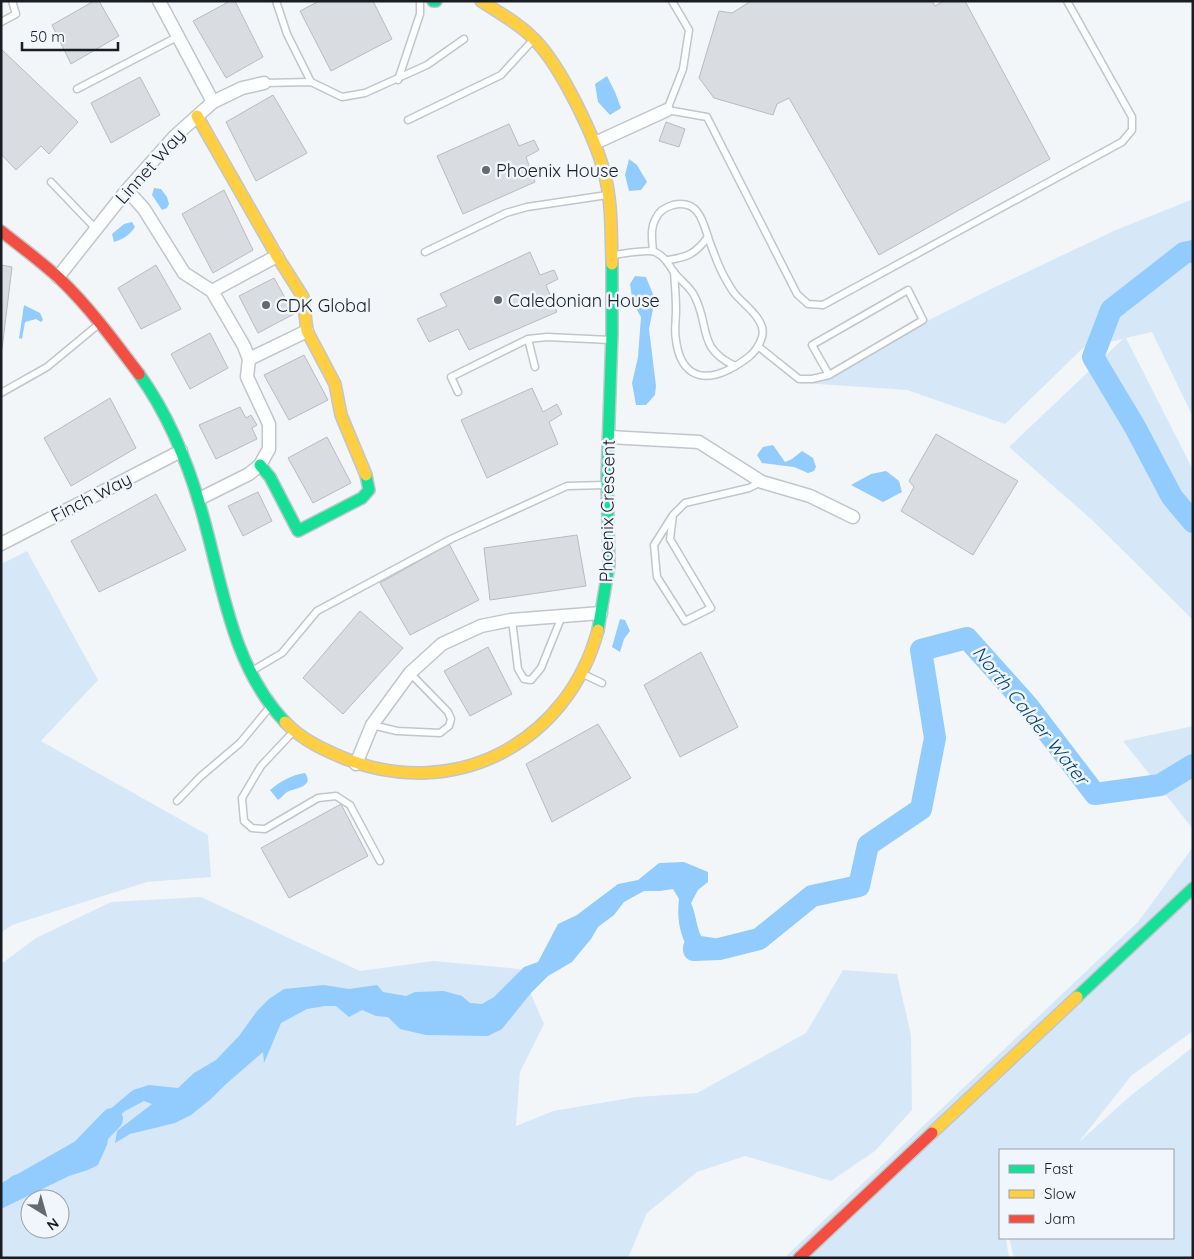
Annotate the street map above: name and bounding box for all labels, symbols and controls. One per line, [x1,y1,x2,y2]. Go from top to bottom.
scale bar [22,20,119,52]
text: 50 m [30,27,65,46]
street label: Linnet Way [110,123,190,209]
place label: Phoenix House [496,159,619,182]
marker: Phoenix House [480,164,492,176]
place label: Caledonian House [508,289,660,312]
place label: CDK Global [276,294,371,317]
marker: Caledonian House [492,294,504,306]
marker: CDK Global [260,299,272,311]
street label: Phoenix Crescent [594,439,620,583]
street label: Finch Way [47,467,135,527]
water label: North Calder Water [968,641,1096,791]
legend [999,1149,1174,1239]
text: Fast [1044,1159,1073,1178]
text: Slow [1044,1184,1076,1203]
north arrow [20,1189,70,1239]
text: Jam [1044,1209,1075,1228]
text: N [43,1214,62,1235]

